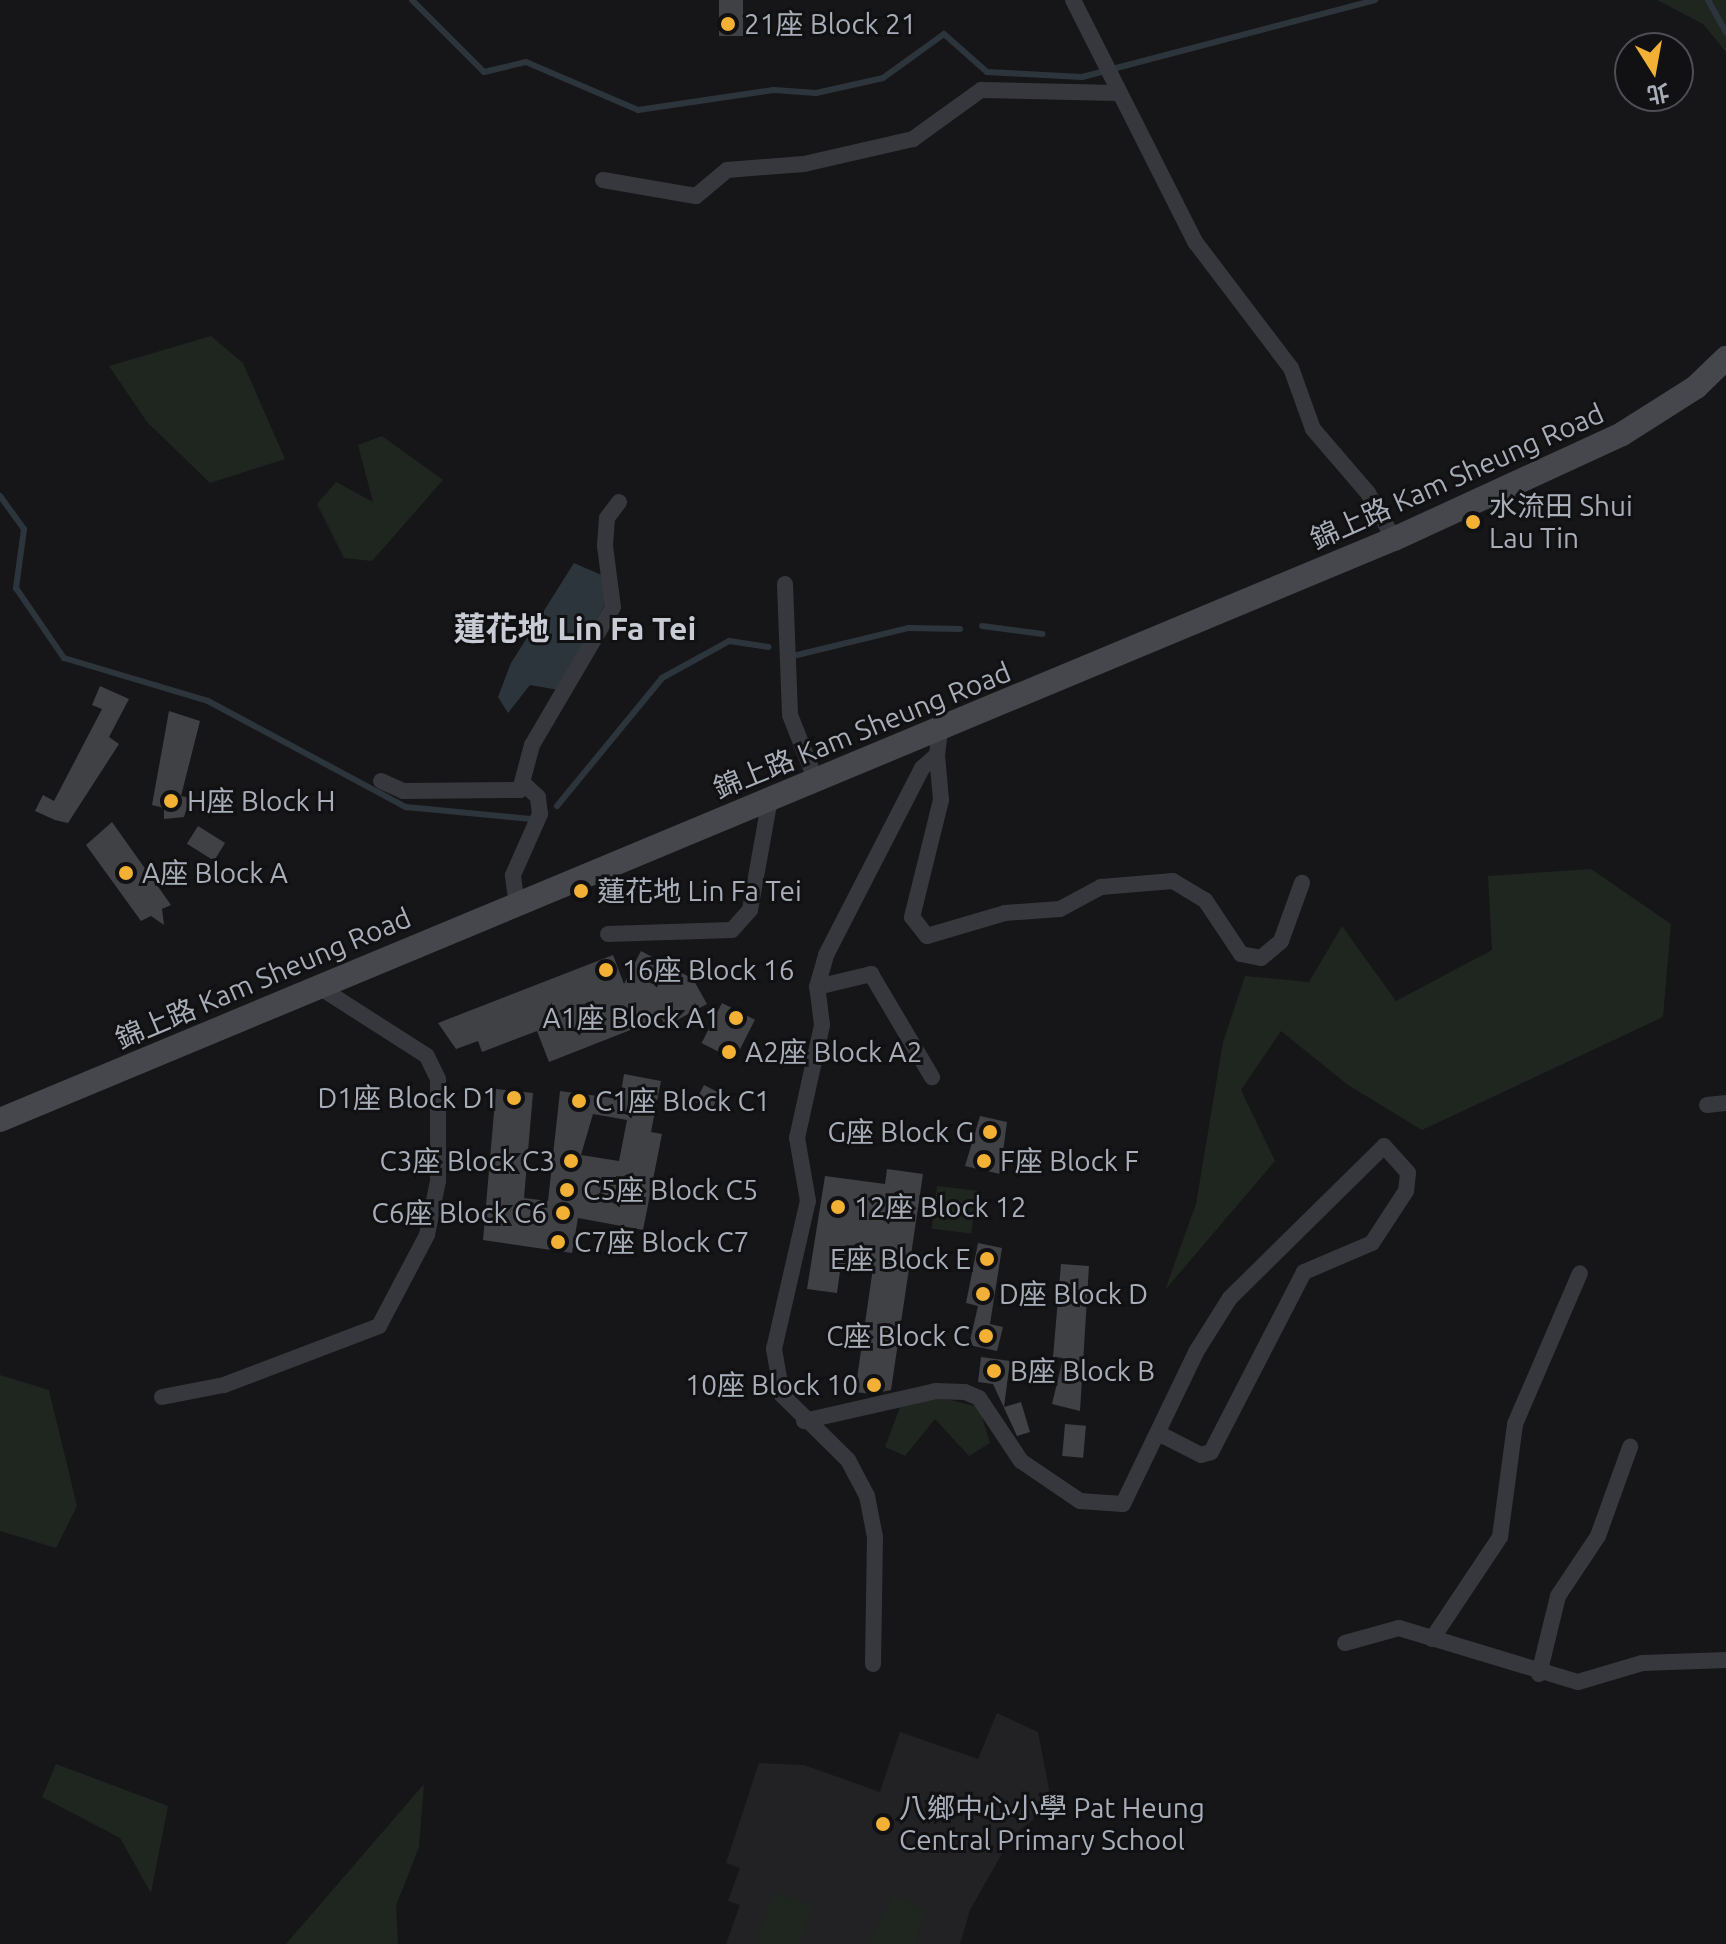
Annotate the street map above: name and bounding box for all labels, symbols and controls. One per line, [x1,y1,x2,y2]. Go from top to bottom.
place label: 21座 Block 21 [744,7,917,41]
marker: 21座 Block 21 [719,15,737,33]
north arrow [1614,32,1694,112]
text: 北 [1645,80,1671,108]
street label: 錦上路 Kam Sheung Road [1305,396,1609,556]
place label: 水流田 Shui Lau Tin [1489,489,1633,555]
marker: 水流田 Shui Lau Tin [1464,513,1482,531]
district label: 蓮花地 Lin Fa Tei [454,609,696,647]
street label: 錦上路 Kam Sheung Road [708,655,1016,805]
place label: H座 Block H [187,784,336,818]
marker: H座 Block H [162,792,180,810]
place label: A座 Block A [142,856,288,890]
marker: A座 Block A [117,864,135,882]
place label: 蓮花地 Lin Fa Tei [597,874,802,908]
marker: 蓮花地 Lin Fa Tei [572,882,590,900]
street label: 錦上路 Kam Sheung Road [110,900,416,1056]
place label: 16座 Block 16 [622,953,795,987]
marker: 16座 Block 16 [597,961,615,979]
place label: A1座 Block A1 [543,1001,720,1035]
marker: A1座 Block A1 [727,1009,745,1027]
place label: A2座 Block A2 [745,1035,922,1069]
marker: A2座 Block A2 [720,1043,738,1061]
place label: D1座 Block D1 [317,1081,498,1115]
place label: C1座 Block C1 [595,1084,770,1118]
marker: D1座 Block D1 [505,1089,523,1107]
marker: C1座 Block C1 [570,1092,588,1110]
place label: G座 Block G [827,1115,974,1149]
marker: G座 Block G [981,1123,999,1141]
place label: C3座 Block C3 [380,1144,555,1178]
place label: F座 Block F [1000,1144,1139,1178]
marker: C3座 Block C3 [562,1152,580,1170]
marker: F座 Block F [975,1152,993,1170]
place label: C5座 Block C5 [583,1173,758,1207]
marker: C5座 Block C5 [558,1181,576,1199]
place label: 12座 Block 12 [854,1190,1027,1224]
place label: C6座 Block C6 [372,1196,547,1230]
marker: 12座 Block 12 [829,1198,847,1216]
marker: C6座 Block C6 [554,1204,572,1222]
place label: C7座 Block C7 [574,1225,749,1259]
marker: C7座 Block C7 [549,1233,567,1251]
place label: E座 Block E [830,1242,971,1276]
marker: E座 Block E [978,1250,996,1268]
place label: D座 Block D [999,1277,1148,1311]
marker: D座 Block D [974,1285,992,1303]
place label: C座 Block C [826,1319,970,1353]
marker: C座 Block C [977,1327,995,1345]
place label: B座 Block B [1010,1354,1155,1388]
marker: B座 Block B [985,1362,1003,1380]
place label: 10座 Block 10 [685,1368,858,1402]
marker: 10座 Block 10 [865,1376,883,1394]
place label: 八鄉中心小學 Pat Heung Central Primary School [899,1791,1205,1857]
marker: 八鄉中心小學 Pat Heung Central Primary School [874,1815,892,1833]

